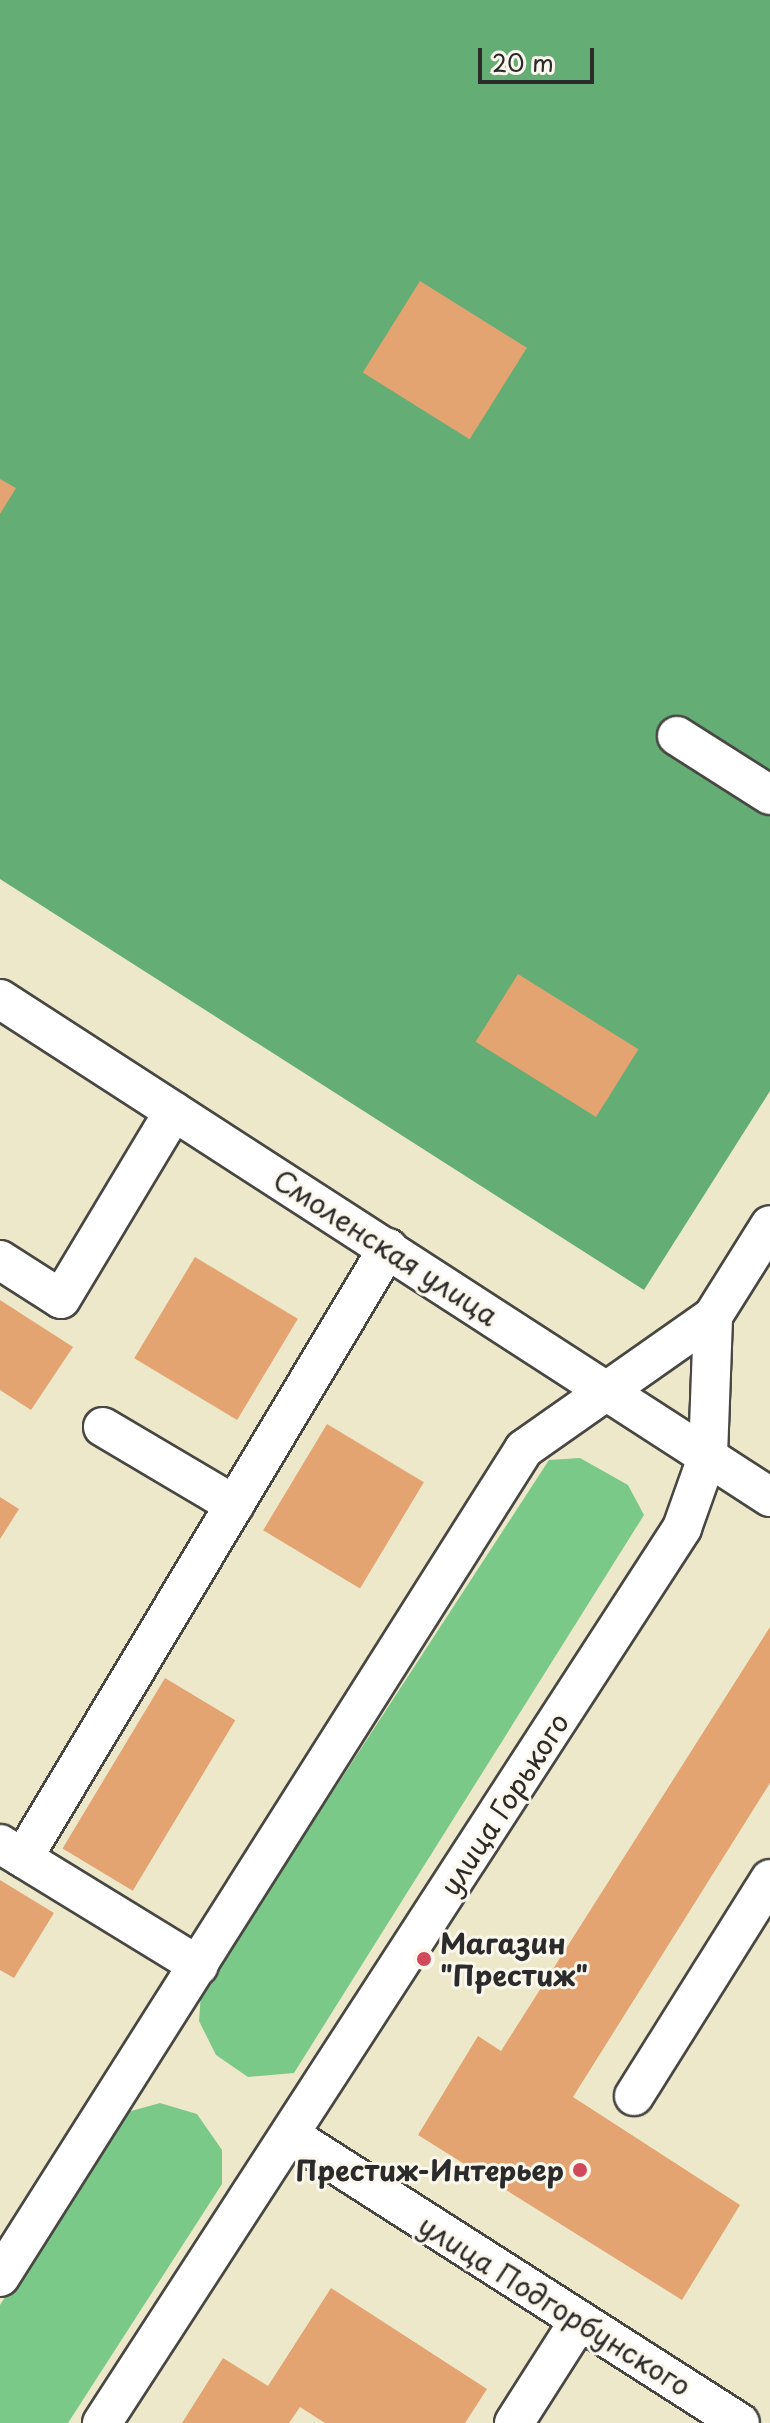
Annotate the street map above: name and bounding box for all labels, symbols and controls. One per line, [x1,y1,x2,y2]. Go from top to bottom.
scale bar [482,32,598,82]
text: 20 m [492,44,554,80]
street label: Смоленская улица [267,1161,505,1333]
street label: улица Горького [432,1706,576,1902]
place label: Магазин "Престиж" [440,1926,588,1992]
marker: Магазин "Престиж" [415,1950,433,1968]
place label: Престиж-Интерьер [296,2153,564,2187]
marker: Престиж-Интерьер [571,2161,589,2179]
street label: улица Подгорбунского [412,2207,698,2403]

